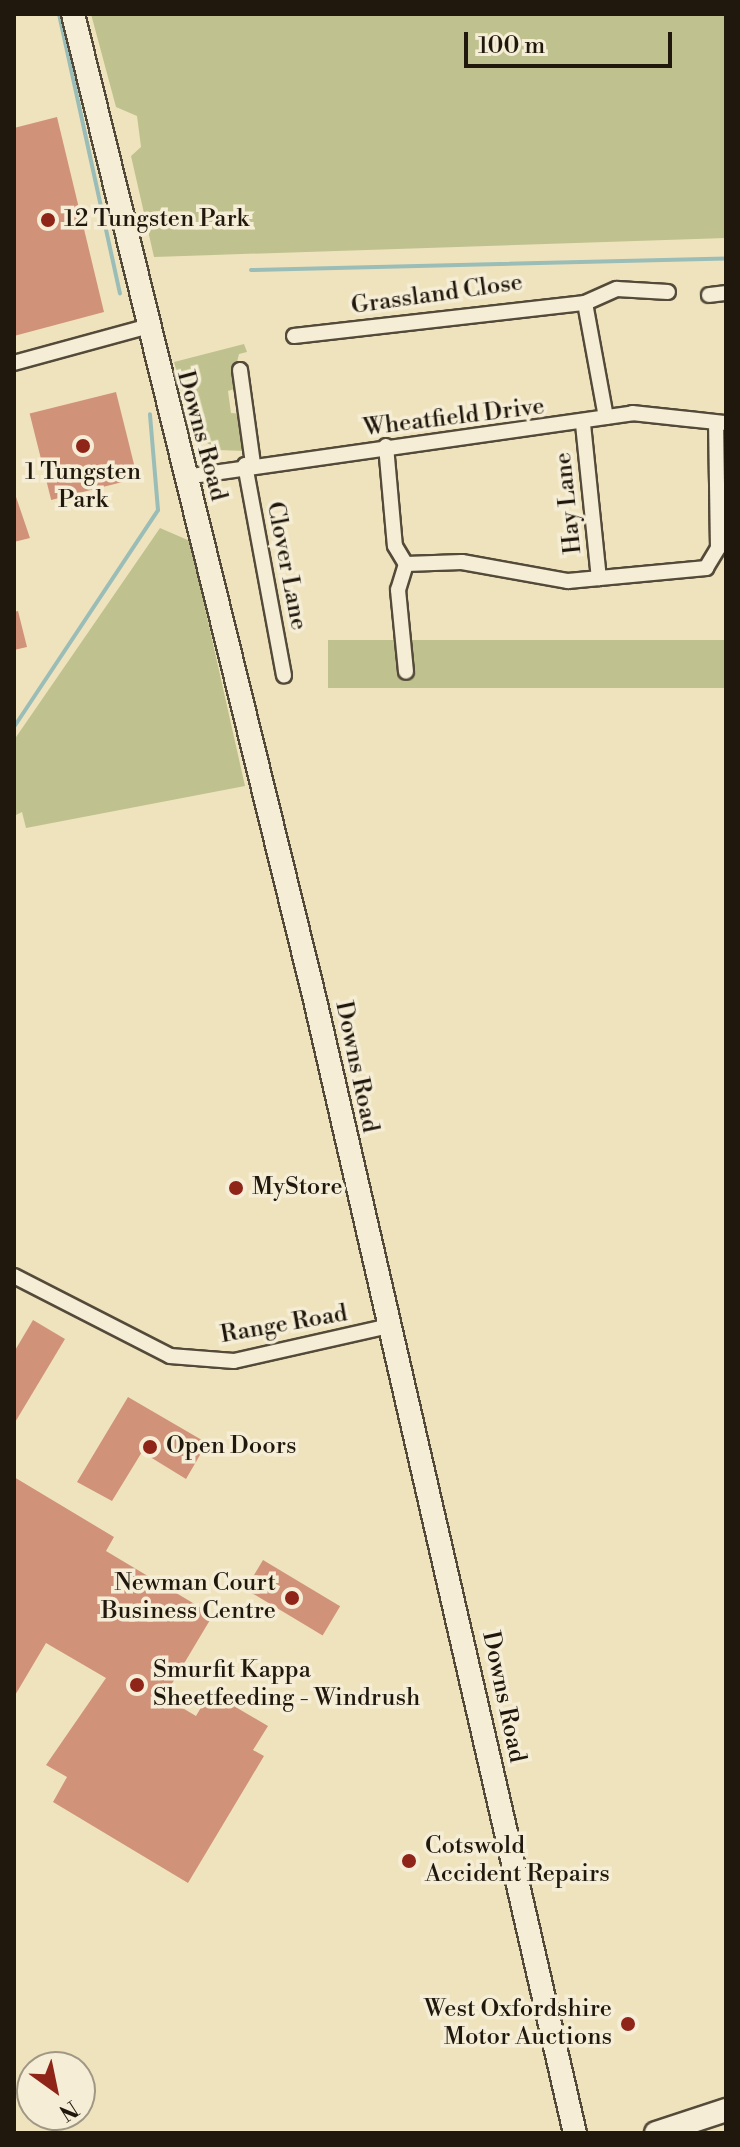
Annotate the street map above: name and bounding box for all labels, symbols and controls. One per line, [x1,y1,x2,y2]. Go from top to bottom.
scale bar [468,16,676,66]
text: 100 m [478,31,545,61]
place label: 12 Tungsten Park [64,206,249,234]
marker: 12 Tungsten Park [39,211,57,229]
street label: Grassland Close [349,269,525,321]
street label: Downs Road [170,368,232,504]
street label: Wheatfield Drive [362,393,546,443]
marker: 1 Tungsten Park [74,437,92,455]
street label: Hay Lane [549,451,589,555]
place label: 1 Tungsten Park [25,459,141,515]
street label: Clover Lane [259,499,313,633]
street label: Downs Road [328,999,384,1135]
place label: MyStore [252,1174,343,1202]
marker: MyStore [227,1179,245,1197]
street label: Range Road [218,1300,350,1350]
place label: Open Doors [166,1433,297,1461]
marker: Open Doors [141,1438,159,1456]
place label: Newman Court Business Centre [101,1570,276,1626]
marker: Newman Court Business Centre [283,1589,301,1607]
street label: Downs Road [475,1629,531,1765]
place label: Smurfit Kappa Sheetfeeding - Windrush [153,1657,420,1713]
marker: Smurfit Kappa Sheetfeeding - Windrush [128,1676,146,1694]
place label: Cotswold Accident Repairs [425,1833,610,1889]
marker: Cotswold Accident Repairs [400,1852,418,1870]
place label: West Oxfordshire Motor Auctions [424,1996,612,2052]
marker: West Oxfordshire Motor Auctions [619,2015,637,2033]
north arrow [16,2051,96,2131]
text: N [54,2094,83,2126]

